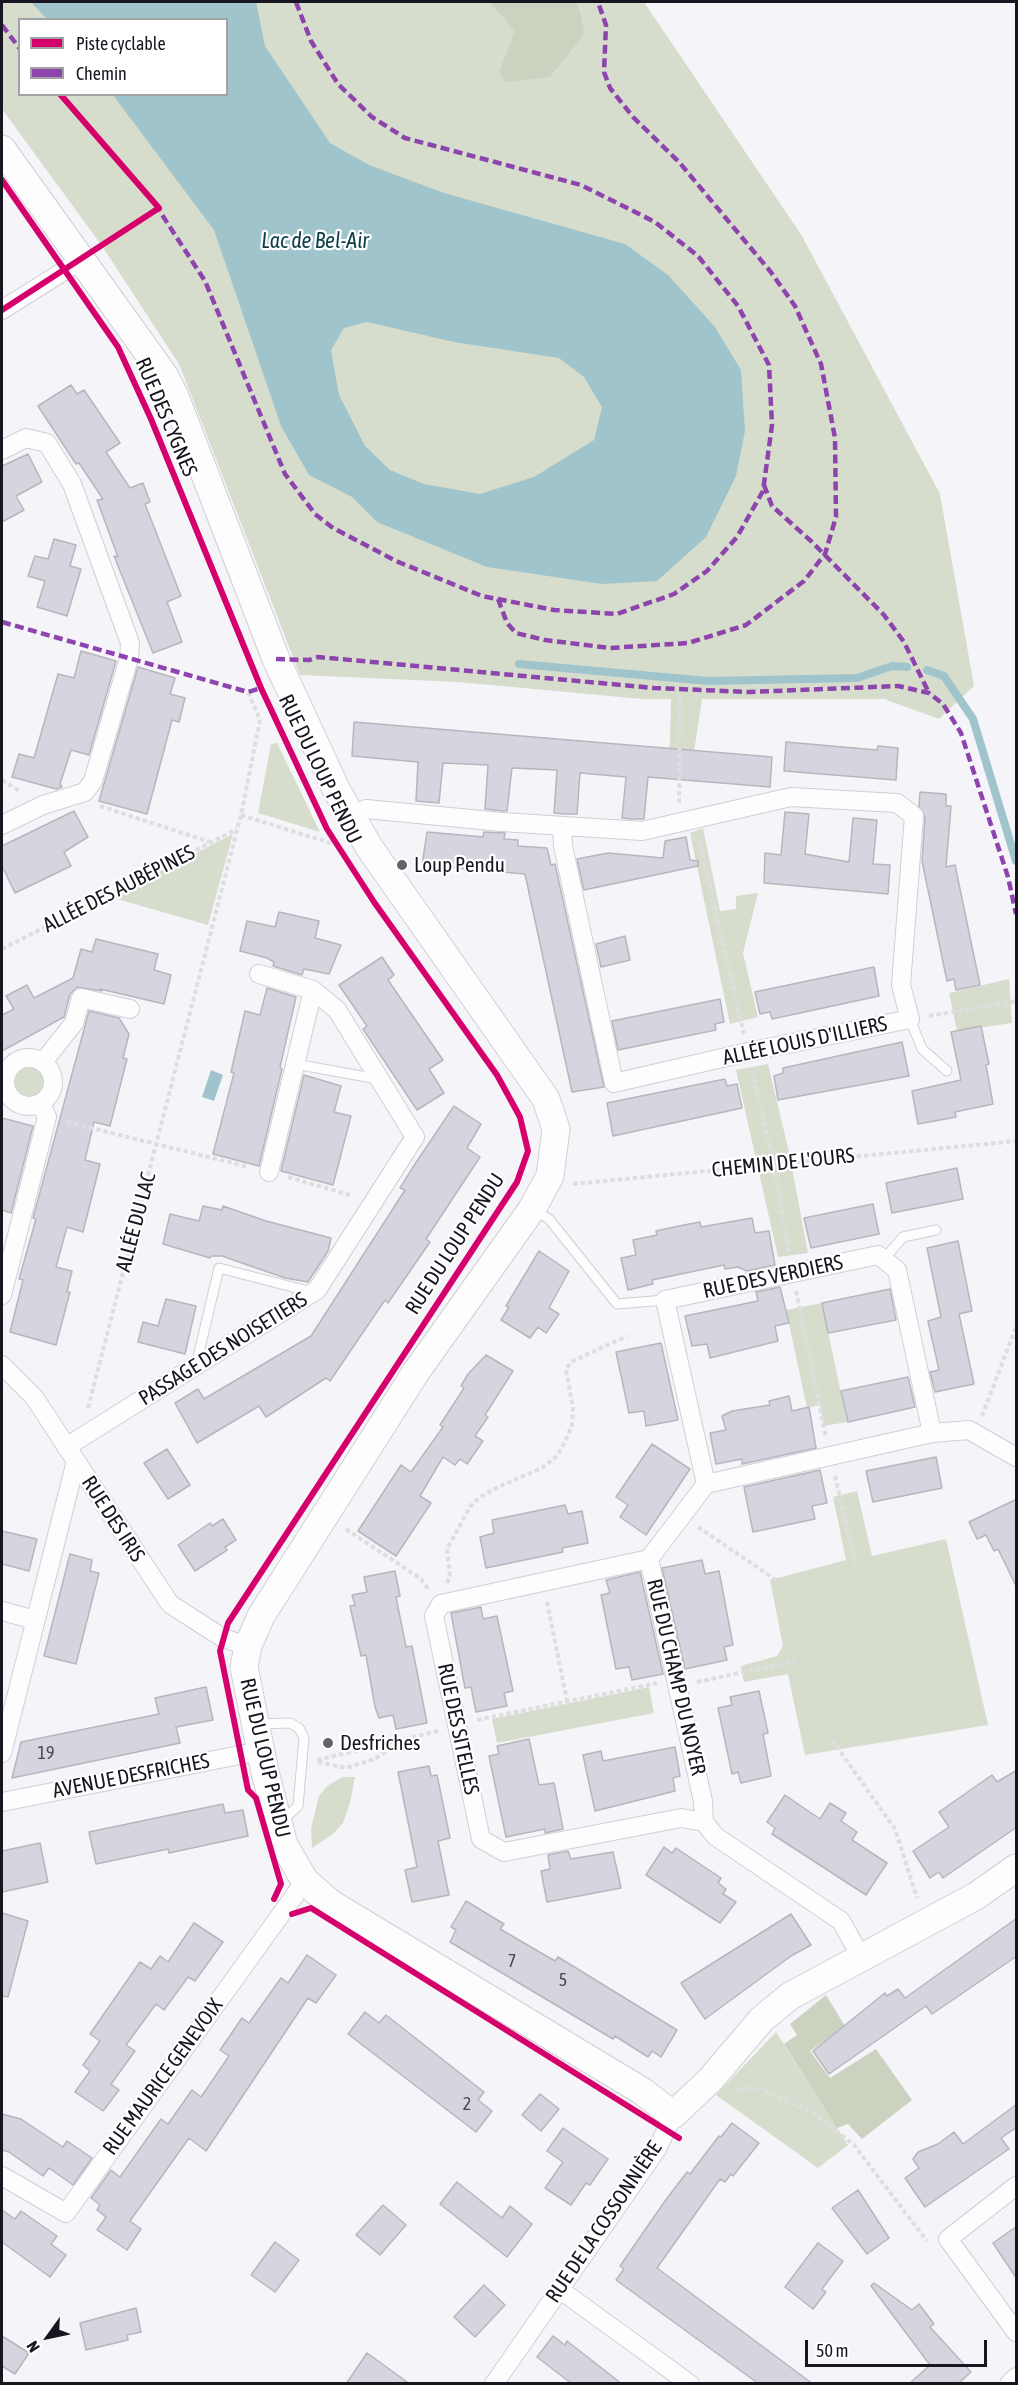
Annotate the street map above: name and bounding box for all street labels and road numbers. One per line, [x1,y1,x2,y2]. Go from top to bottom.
street label: RUE DES CYGNES [130,354,202,480]
street label: RUE DU LOUP PENDU [273,690,367,848]
street label: ALLÉE DES AUBÉPINES [39,840,199,938]
street label: ALLÉE LOUIS D'ILLIERS [721,1011,889,1071]
street label: CHEMIN DE L'OURS [710,1143,856,1183]
street label: ALLÉE DU LAC [111,1169,161,1275]
street label: RUE DU LOUP PENDU [400,1169,510,1319]
street label: RUE DES VERDIERS [701,1250,845,1304]
street label: PASSAGE DES NOISETIERS [134,1287,312,1411]
street label: RUE DES IRIS [76,1471,150,1567]
street label: RUE DU CHAMP DU NOYER [641,1576,711,1778]
street label: RUE DES SITELLES [432,1661,484,1797]
street label: RUE DU LOUP PENDU [234,1676,296,1840]
street label: AVENUE DESFRICHES [51,1748,211,1804]
street label: RUE MAURICE GENEVOIX [98,1994,228,2160]
street label: RUE DE LA COSSONNIÈRE [541,2136,667,2308]

